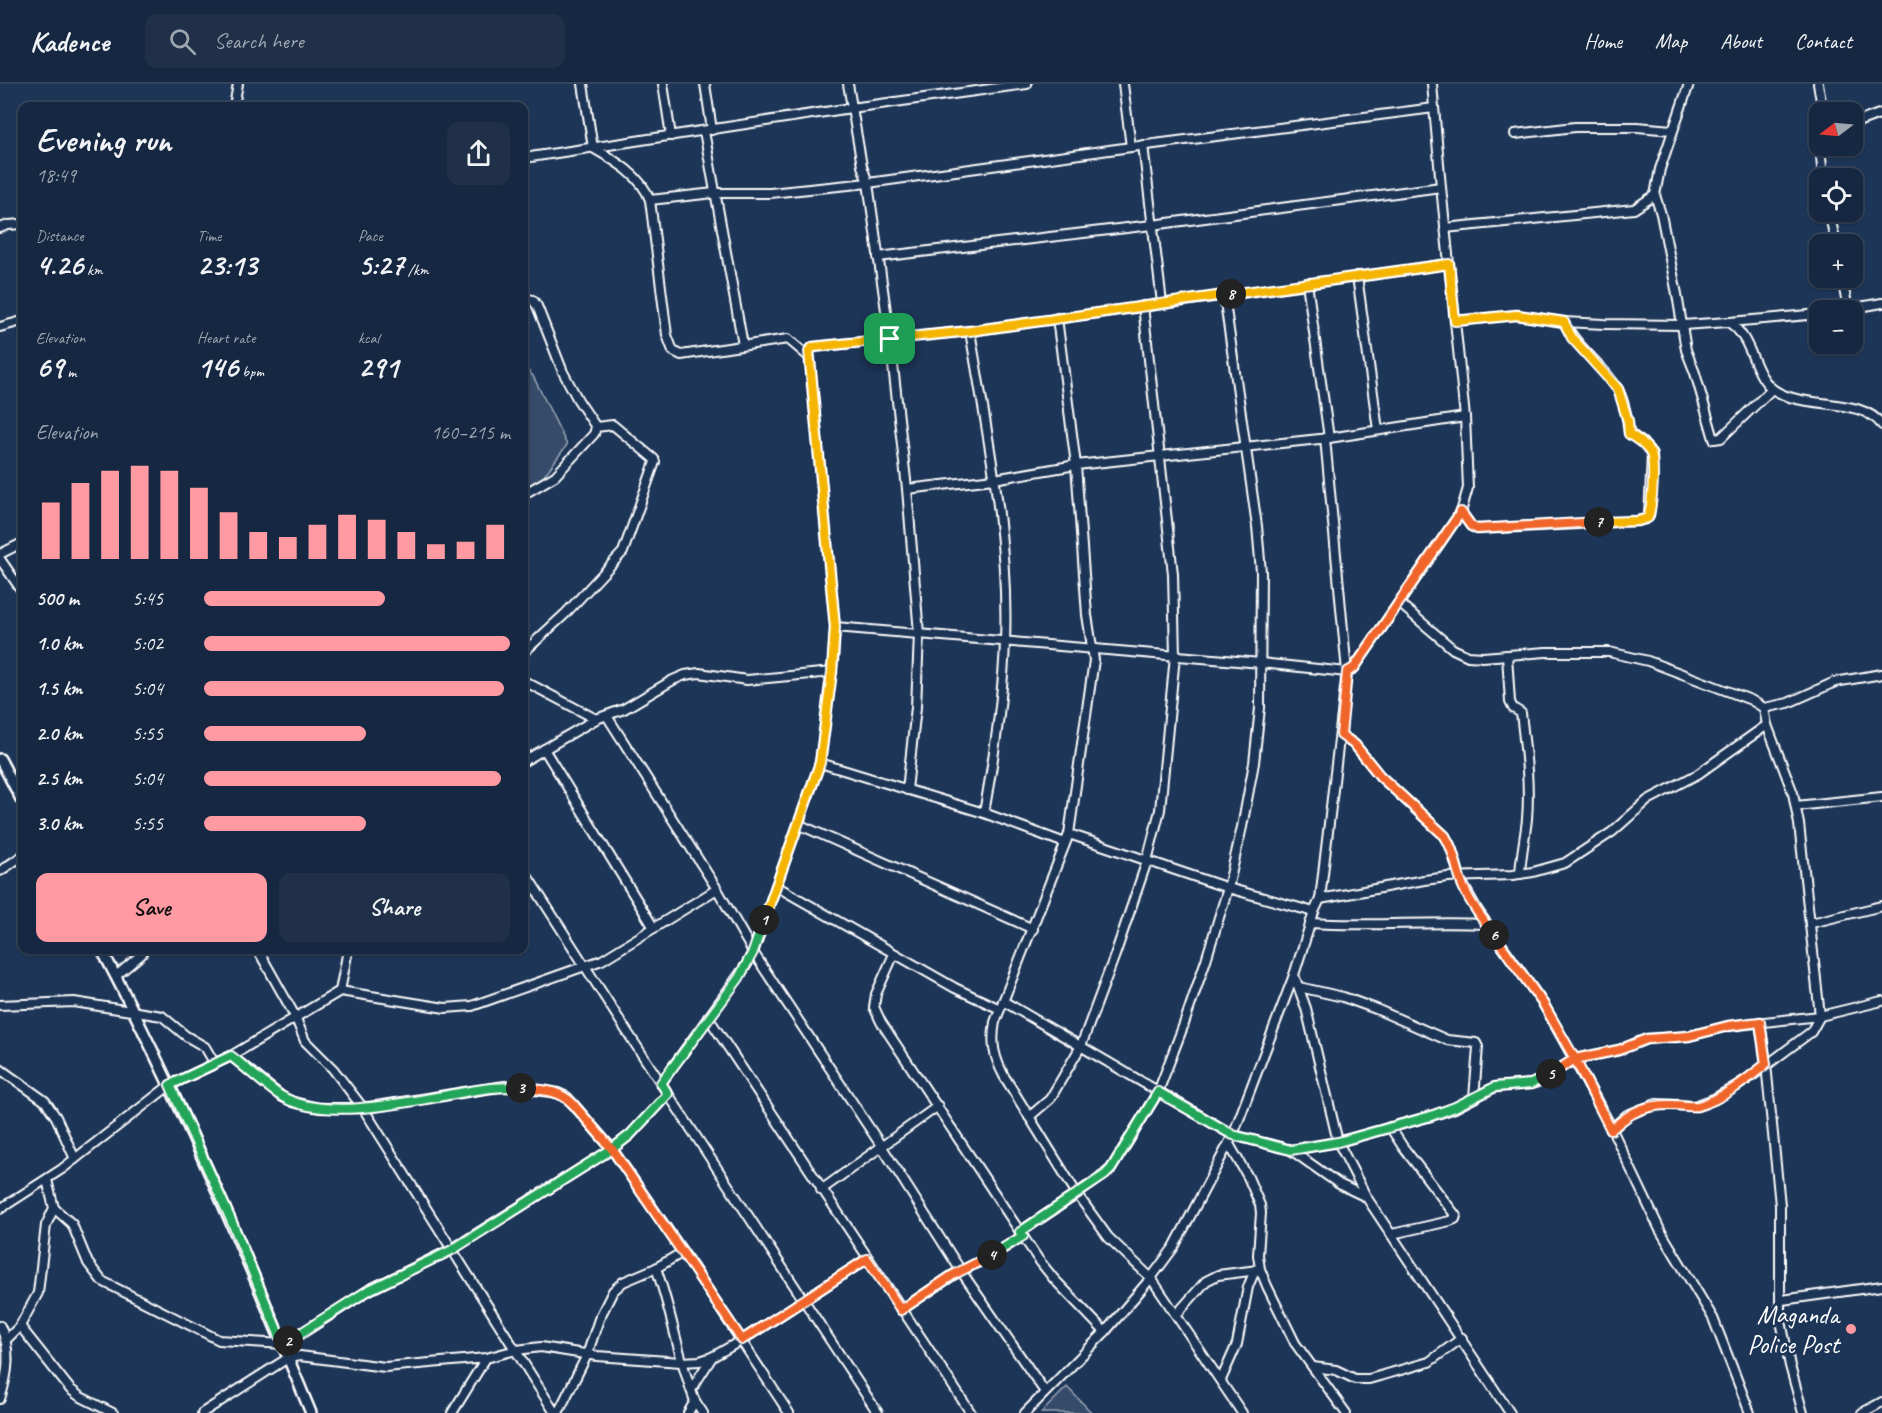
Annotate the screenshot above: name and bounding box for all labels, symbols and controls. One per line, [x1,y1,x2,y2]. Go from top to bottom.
search box [145,14,565,68]
text: Kadence [30,24,109,59]
icon: search [166,25,199,58]
text: Search here [214,27,304,55]
text: Home [1584,28,1622,54]
text: Map [1655,28,1687,54]
text: About [1720,28,1762,54]
text: Contact [1795,28,1852,54]
north arrow [1809,102,1863,156]
map controls [1809,102,1863,354]
text: Evening run [36,119,171,161]
button: share [447,122,510,185]
text: 18:49 [36,163,76,188]
button: locate [1809,168,1863,222]
text: Distance [36,226,84,246]
text: Time [197,226,221,246]
text: Pace [358,226,383,246]
button: + [1809,234,1863,288]
text: 4.26 [36,246,83,284]
text: 23:13 [197,246,257,284]
text: 5:27 [358,246,404,284]
text: km [83,260,103,280]
text: /km [404,260,429,280]
pin: 8 [1216,279,1246,309]
text: 8 [1227,284,1235,304]
button: − [1809,300,1863,354]
pin [864,313,915,364]
icon: arrive [873,322,906,355]
text: Elevation [36,328,85,348]
text: Heart rate [197,328,255,348]
text: kcal [358,328,379,348]
text: 69 [36,348,63,386]
text: 146 [197,348,238,386]
text: 291 [358,348,398,386]
text: m [63,362,76,382]
text: bpm [238,362,264,382]
text: Elevation [36,420,98,445]
text: 160–215 m [431,420,510,445]
pin: 7 [1584,507,1614,537]
text: 7 [1595,512,1603,532]
text: 500 m [36,586,79,611]
text: 5:45 [132,586,163,611]
text: 1.0 km [36,631,83,656]
text: 5:02 [132,631,163,656]
text: 1.5 km [36,676,82,701]
text: 5:04 [132,676,163,701]
text: 2.0 km [36,721,83,746]
text: 5:55 [132,721,163,746]
text: 2.5 km [36,766,82,791]
text: 5:04 [132,766,163,791]
text: 3.0 km [36,811,83,836]
text: 5:55 [132,811,163,836]
button: Save [36,873,267,942]
button: Share [279,873,510,942]
pin: 1 [749,905,779,935]
text: 1 [760,910,768,930]
pin: 6 [1479,920,1509,950]
text: 6 [1490,925,1498,945]
pin: 5 [1536,1059,1566,1089]
text: 5 [1548,1064,1554,1084]
pin: 3 [506,1073,536,1103]
text: 3 [517,1078,525,1098]
pin: 4 [977,1240,1007,1270]
text: 4 [988,1245,996,1265]
place label: Maganda Police Post [1747,1298,1841,1361]
marker: Maganda Police Post [1844,1322,1858,1336]
pin: 2 [273,1326,303,1356]
text: 2 [284,1331,292,1351]

